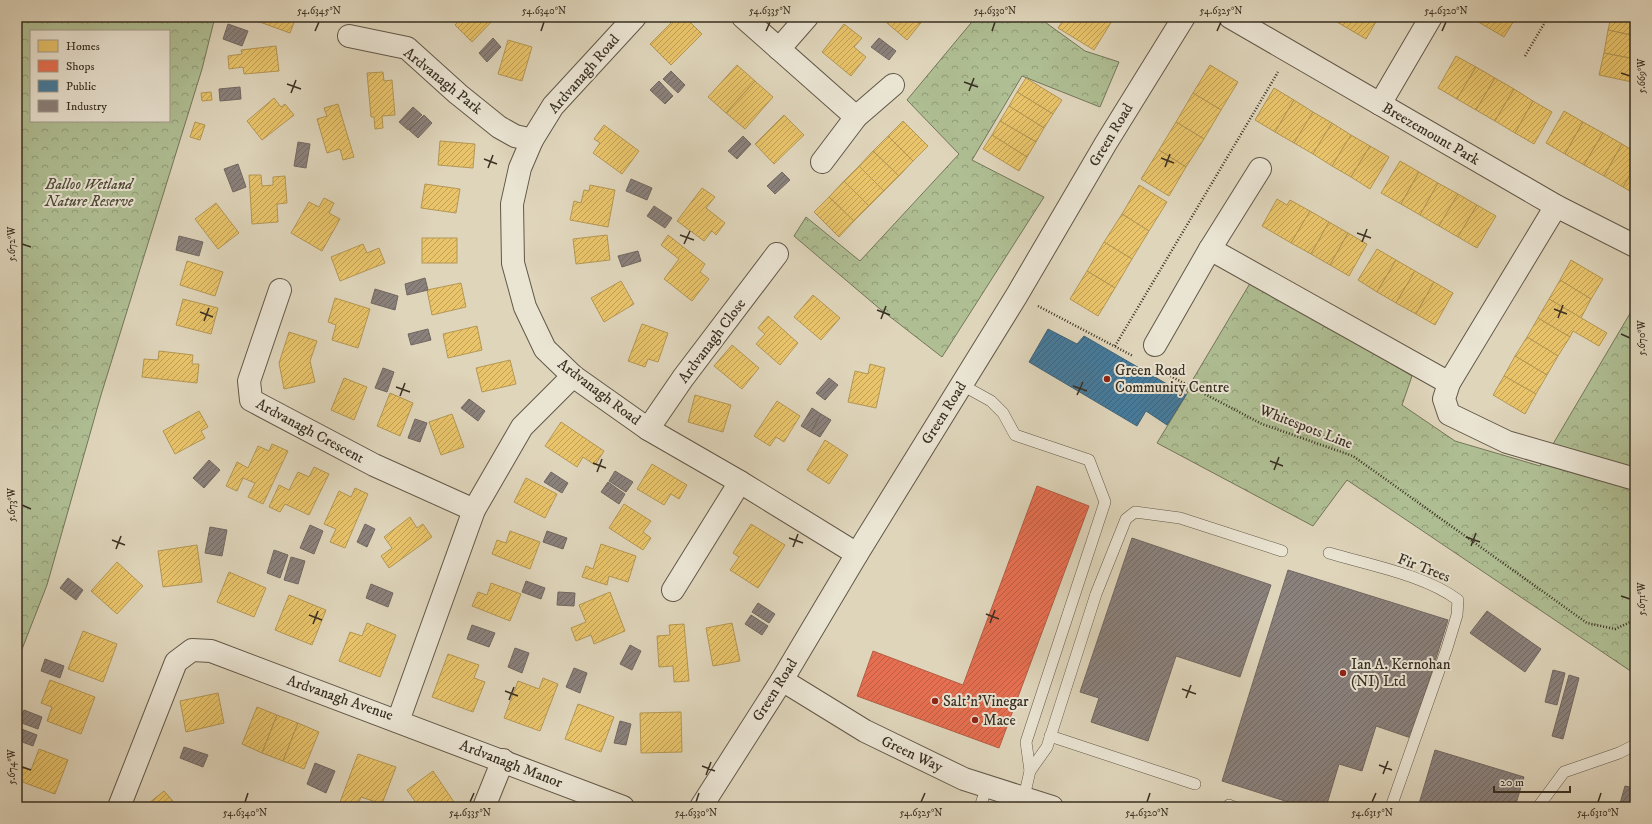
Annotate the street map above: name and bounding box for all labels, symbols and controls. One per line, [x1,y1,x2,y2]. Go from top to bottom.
text: 54.6345°N [297,5,341,17]
text: 54.6340°N [522,5,566,17]
text: 54.6335°N [749,5,791,17]
text: 54.6330°N [974,5,1016,17]
text: 54.6325°N [1200,5,1242,17]
text: 54.6320°N [1424,5,1468,17]
legend [30,30,170,122]
street label: Ardvanagh Road [544,30,624,118]
text: Homes [66,39,100,54]
street label: Ardvanagh Park [400,43,487,119]
text: 5.669°W [1636,58,1648,93]
text: Shops [66,59,94,74]
text: Public [66,79,96,94]
street label: Breezemount Park [1379,98,1484,170]
text: Industry [66,99,107,114]
street label: Green Road [1085,99,1138,170]
park label: Balloo Wetland Nature Reserve [44,175,135,211]
text: 5.672°W [6,226,18,261]
street label: Ardvanagh Close [674,295,750,387]
text: 5.670°W [1636,320,1648,356]
street label: Ardvanagh Road [554,355,645,430]
place label: Green Road Community Centre [1115,361,1229,397]
marker: Green Road Community Centre [1102,374,1112,384]
street label: Green Road [917,378,971,448]
street label: Ardvanagh Crescent [253,394,368,468]
street label: Whitespots Line [1256,400,1355,454]
text: 5.673°W [6,487,18,522]
street label: Fir Trees [1395,549,1453,587]
text: 5.671°W [1636,581,1648,616]
street label: Green Road [748,655,802,725]
place label: Ian A. Kernohan (NI) Ltd [1351,655,1451,691]
marker: Ian A. Kernohan (NI) Ltd [1338,668,1348,678]
street label: Ardvanagh Avenue [284,671,396,725]
place label: Salt'n'Vinegar [943,692,1029,711]
marker: Salt'n'Vinegar [930,696,940,706]
place label: Mace [983,711,1016,730]
marker: Mace [970,715,980,725]
street label: Green Way [878,731,947,777]
street label: Ardvanagh Manor [457,736,566,793]
text: 5.674°W [6,748,18,785]
scale bar [1494,768,1570,794]
text: 20 m [1500,775,1524,790]
text: 54.6340°N [223,807,267,819]
text: 54.6335°N [449,807,491,819]
text: 54.6330°N [675,807,717,819]
text: 54.6325°N [900,807,942,819]
text: 54.6320°N [1125,807,1169,819]
text: 54.6315°N [1351,807,1393,819]
text: 54.6310°N [1577,807,1619,819]

